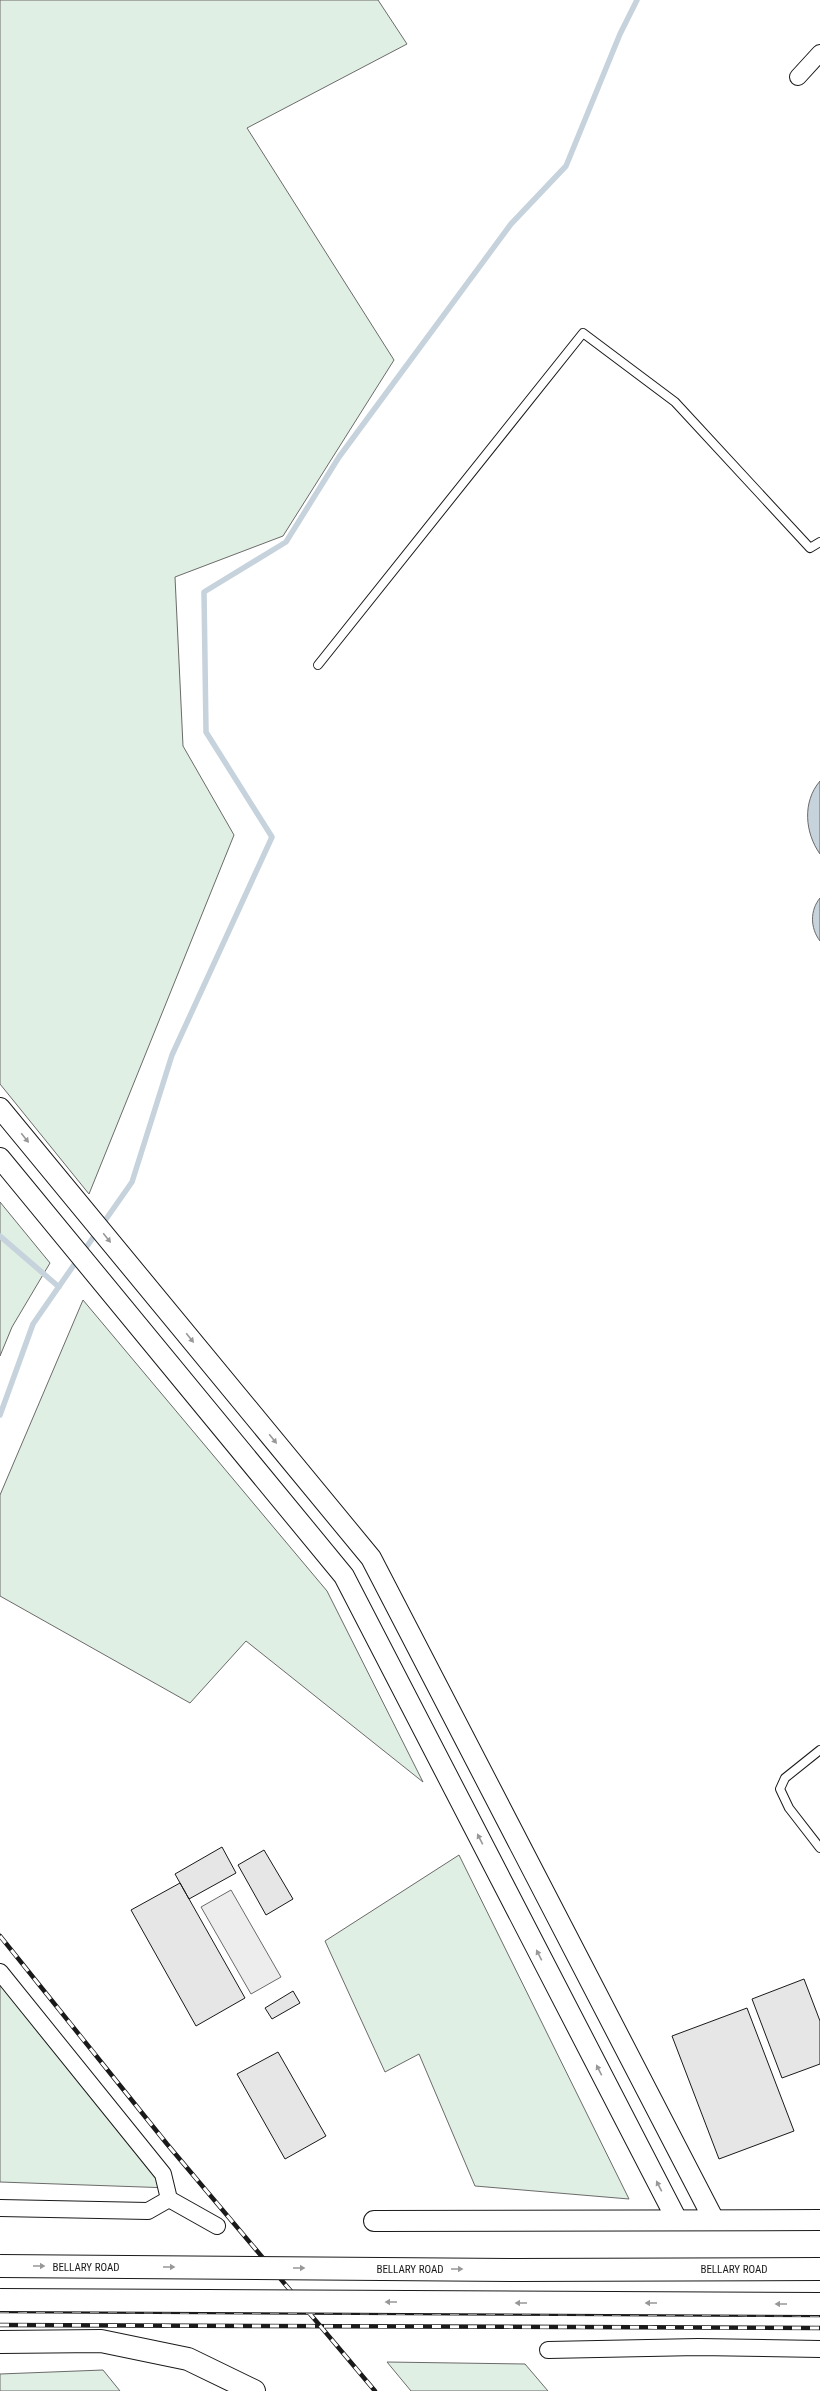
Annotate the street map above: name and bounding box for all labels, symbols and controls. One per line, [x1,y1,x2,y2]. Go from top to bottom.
one-way arrow [20,1132,29,1143]
one-way arrow [103,1233,112,1243]
one-way arrow [186,1333,195,1344]
one-way arrow [268,1433,277,1444]
one-way arrow [477,1833,483,1845]
one-way arrow [536,1949,543,1960]
one-way arrow [596,2064,602,2076]
one-way arrow [655,2180,662,2191]
street label: BELLARY ROAD [52,2261,120,2274]
one-way arrow [33,2263,46,2269]
street label: BELLARY ROAD [376,2263,444,2276]
street label: BELLARY ROAD [700,2263,768,2276]
one-way arrow [163,2264,176,2270]
one-way arrow [293,2265,306,2271]
one-way arrow [451,2266,464,2272]
one-way arrow [384,2299,397,2305]
one-way arrow [514,2300,527,2306]
one-way arrow [644,2300,657,2306]
one-way arrow [774,2301,787,2307]

